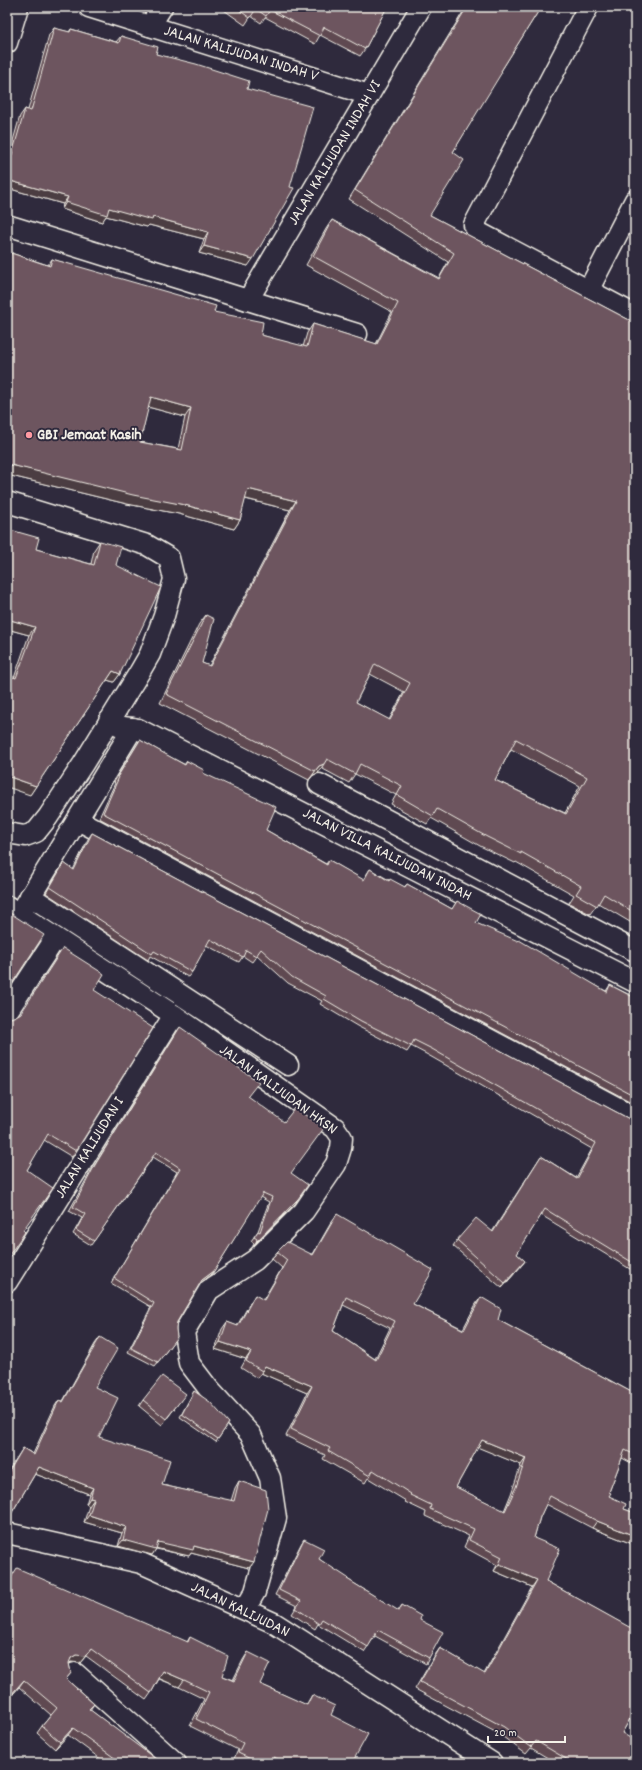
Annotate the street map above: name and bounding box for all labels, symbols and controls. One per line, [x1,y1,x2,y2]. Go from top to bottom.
street label: JALAN KALIJUDAN INDAH V [161,20,321,89]
street label: JALAN KALIJUDAN INDAH VI [283,76,387,230]
place label: GBI Jemaat Kasih [37,424,142,447]
marker: GBI Jemaat Kasih [24,430,34,440]
street label: JALAN VILLA KALIJUDAN INDAH [298,802,476,908]
street label: JALAN KALIJUDAN HKSN [214,1039,342,1141]
street label: JALAN KALIJUDAN I [49,1093,131,1203]
street label: JALAN KALIJUDAN [187,1576,293,1644]
scale bar [488,1718,565,1744]
text: 20 m [494,1725,517,1742]

